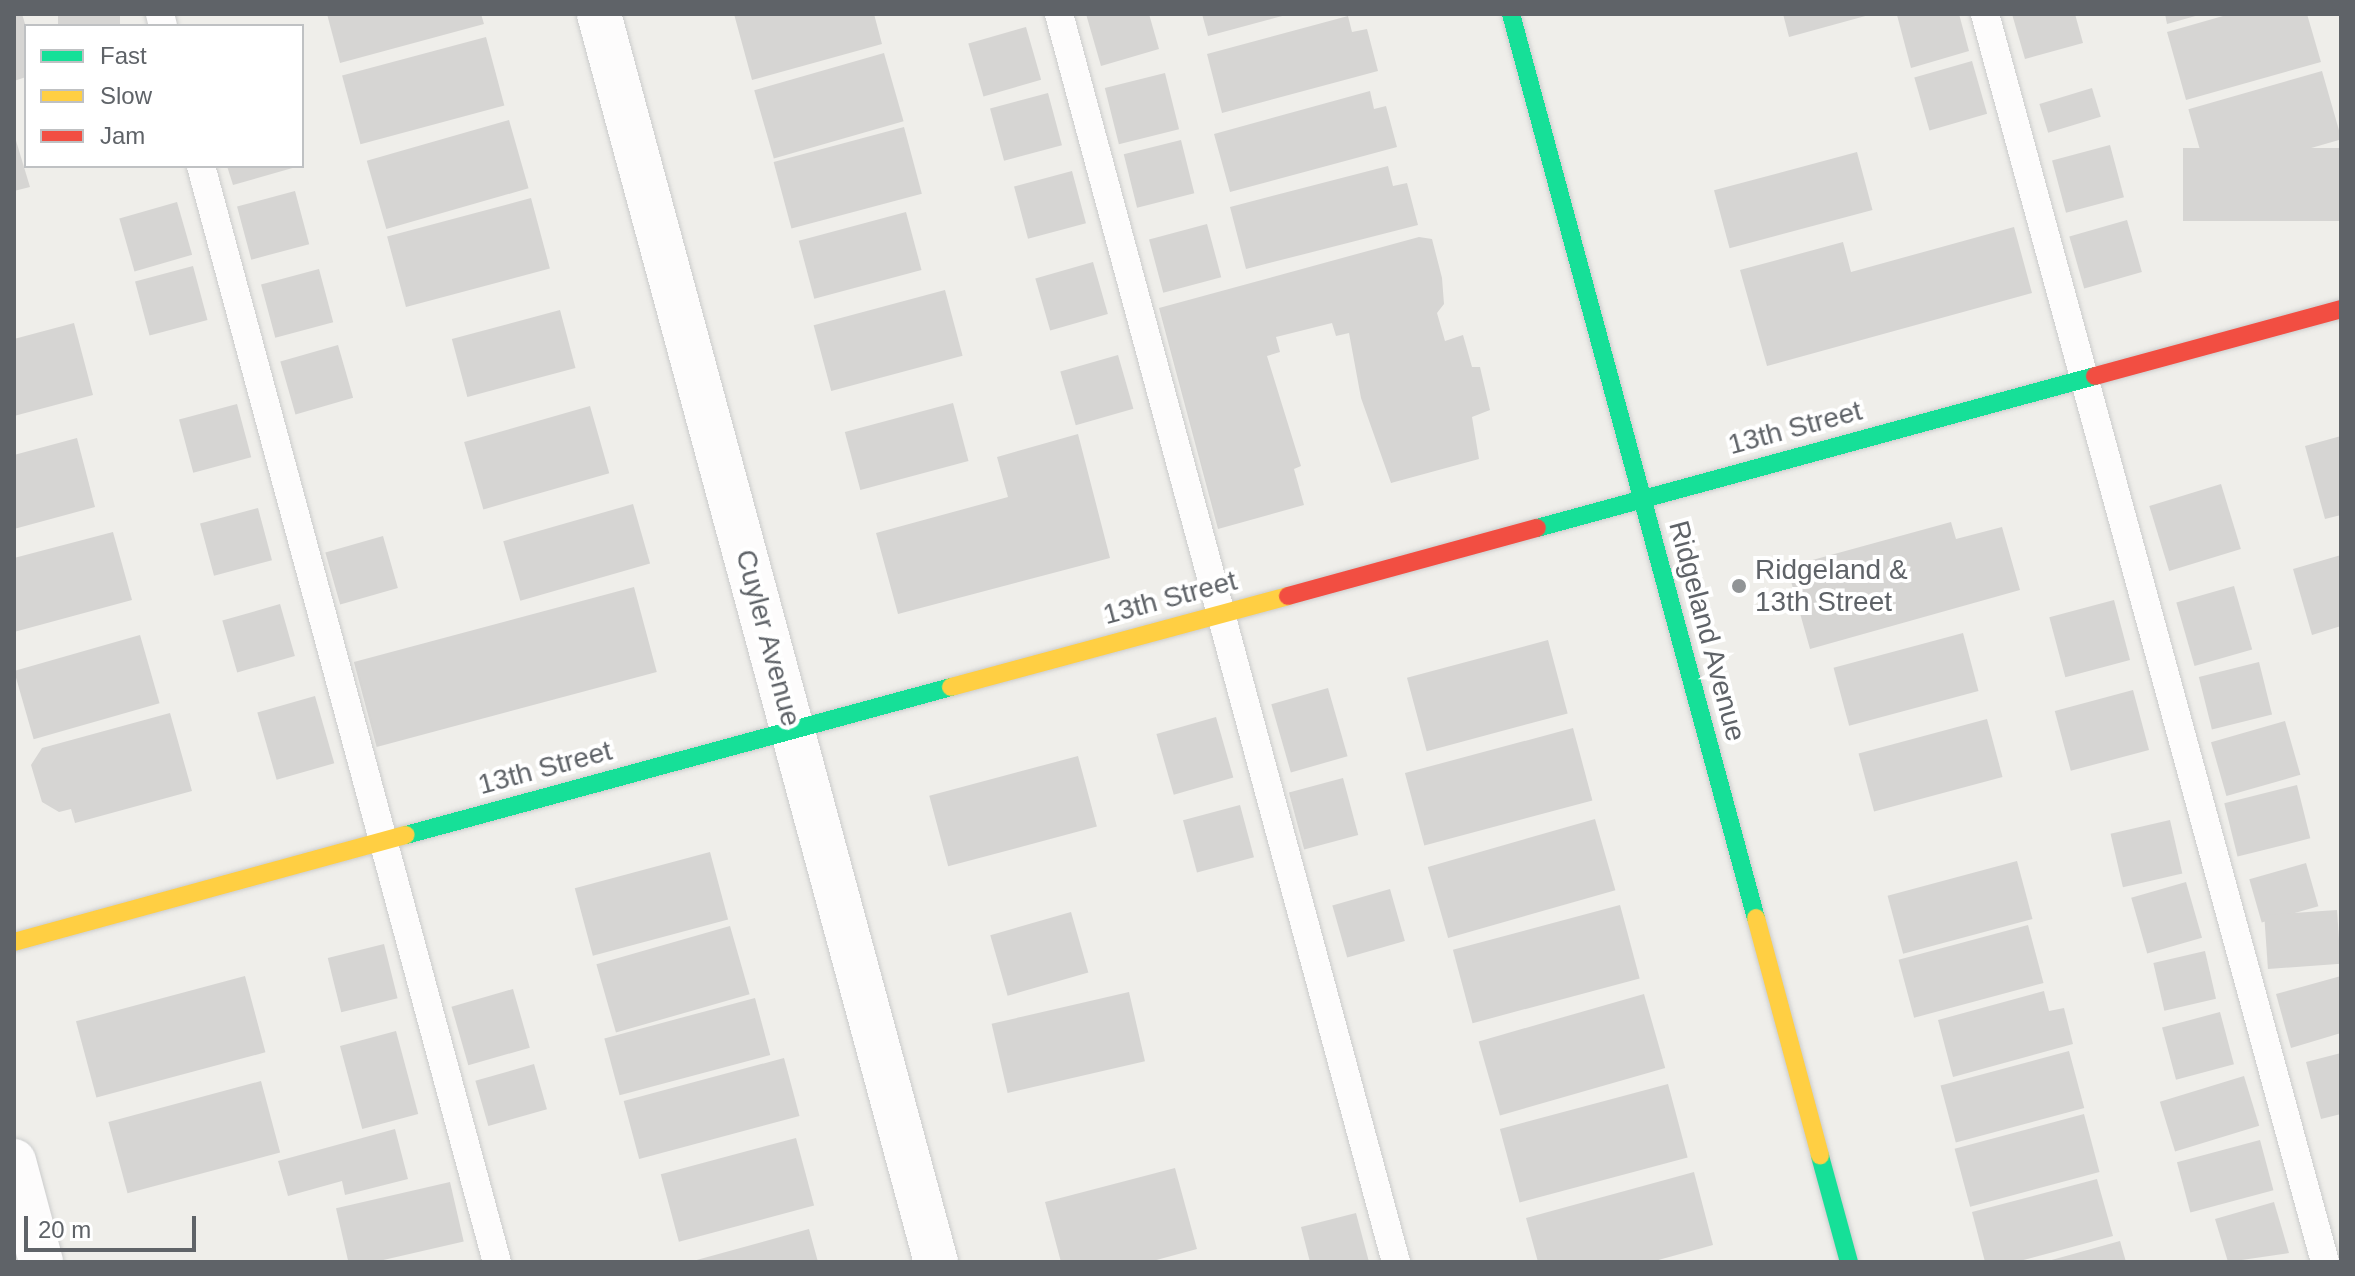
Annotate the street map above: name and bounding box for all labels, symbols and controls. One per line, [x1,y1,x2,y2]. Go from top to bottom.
legend [24,24,304,168]
text: Fast [100,42,147,69]
text: Slow [100,82,152,109]
text: Jam [100,122,145,149]
street label: 13th Street [1724,394,1866,462]
street label: Ridgeland Avenue [1661,516,1753,746]
street label: Cuyler Avenue [728,545,808,731]
place label: Ridgeland & 13th Street [1755,553,1908,619]
street label: 13th Street [1099,564,1241,632]
marker: Ridgeland & 13th Street [1730,577,1748,595]
street label: 13th Street [474,734,616,802]
scale bar [28,1200,200,1250]
text: 20 m [38,1216,91,1243]

